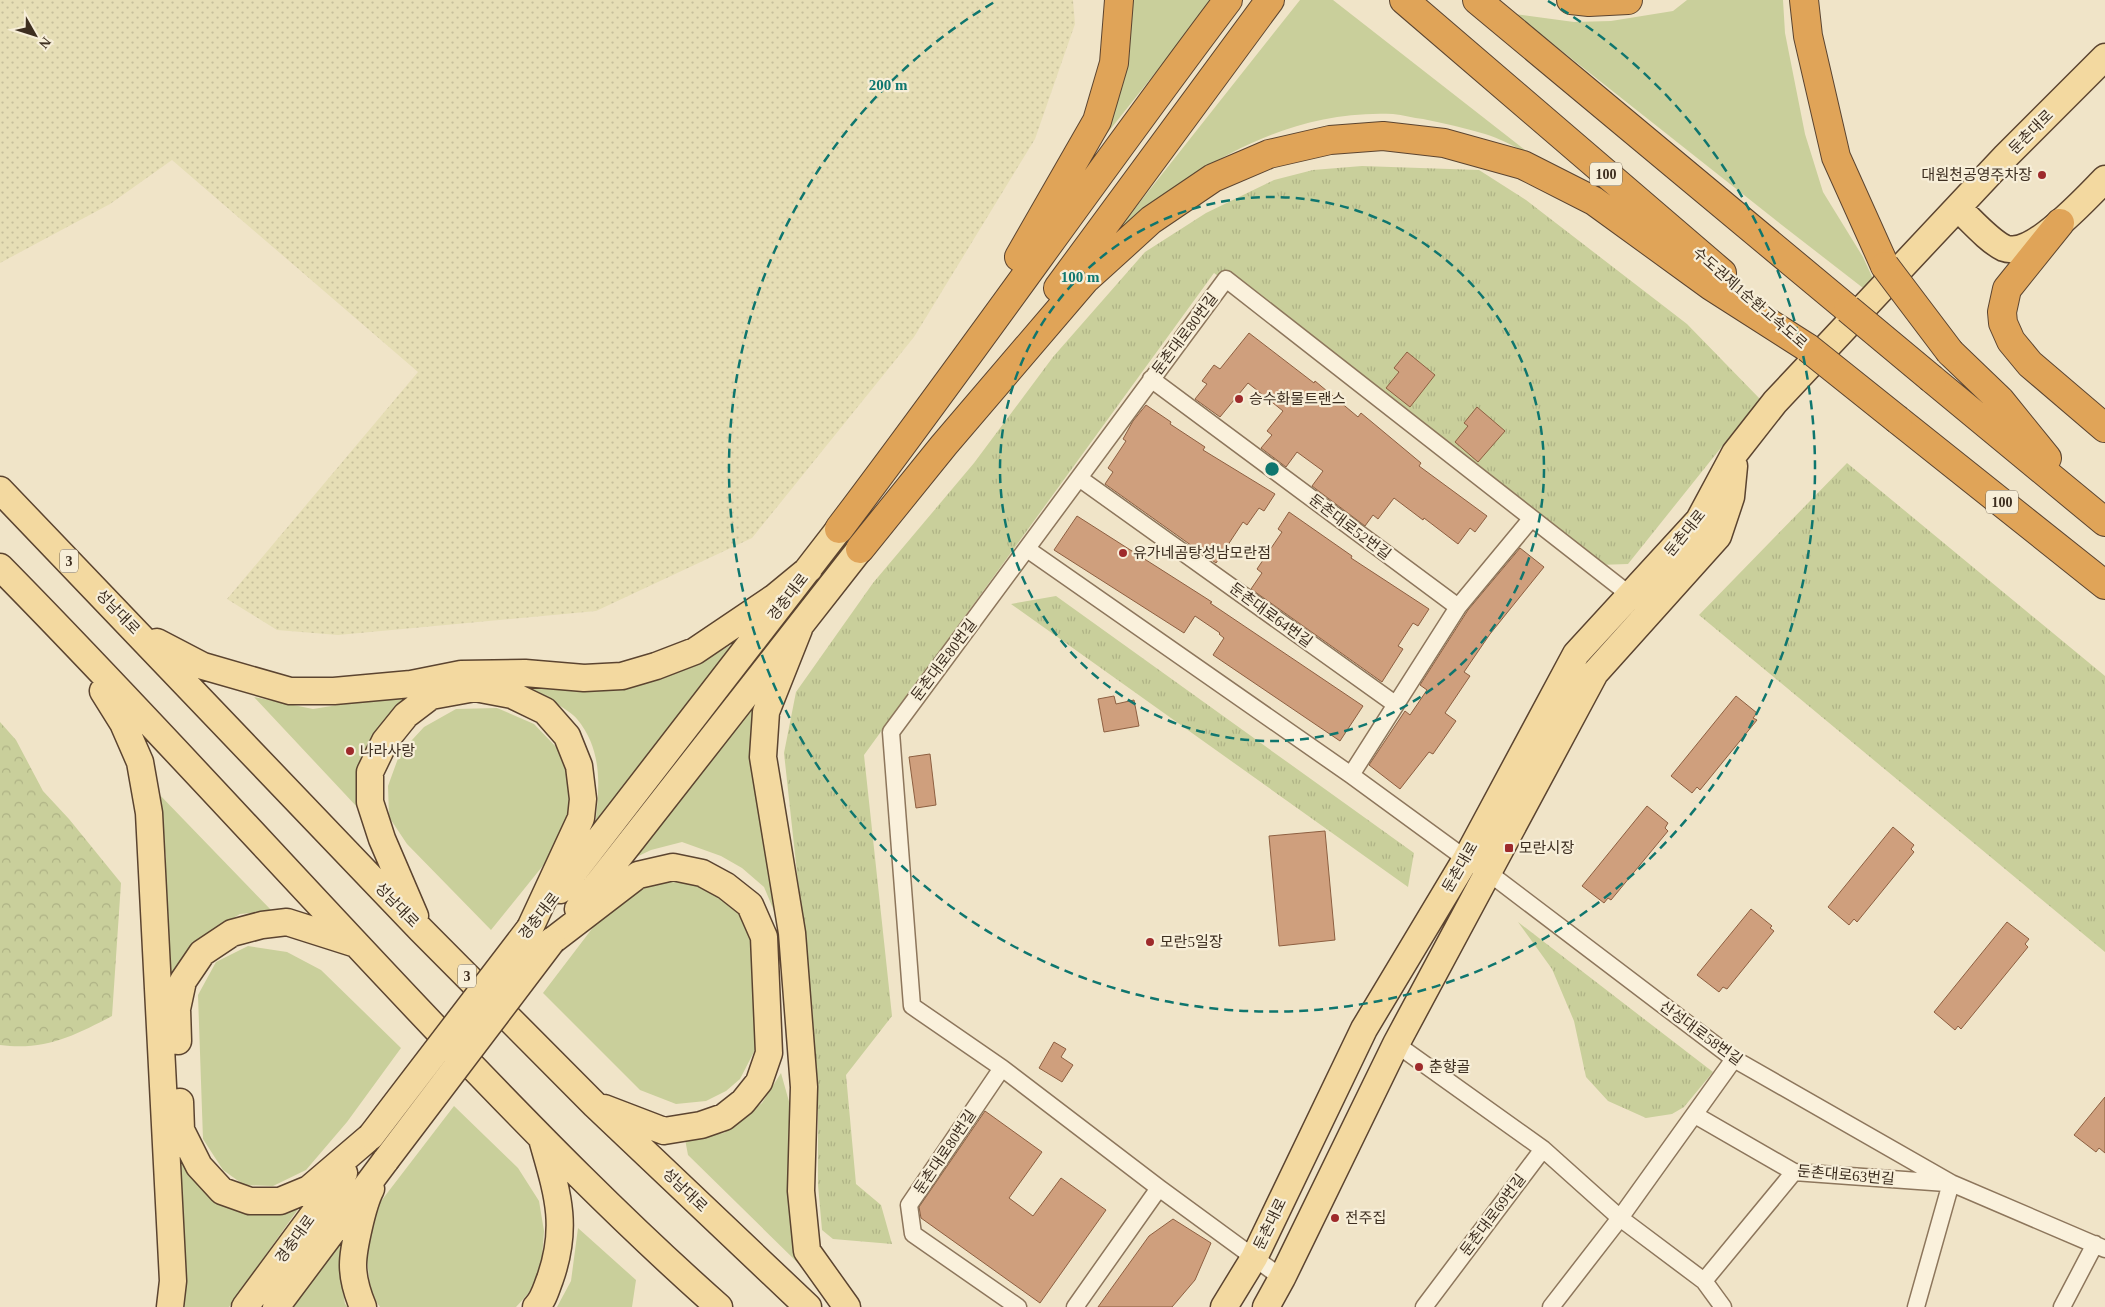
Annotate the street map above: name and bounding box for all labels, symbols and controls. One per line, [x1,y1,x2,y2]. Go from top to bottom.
north arrow [10,10,60,60]
text: N [36,34,54,52]
text: 200 m [869,77,908,93]
street label: 둔촌대로 [2006,107,2056,157]
road number: 100 [1590,162,1622,185]
place label: 대원천공영주차장 [1922,166,2032,183]
marker: 대원천공영주차장 [2036,169,2048,181]
street label: 수도권제1순환고속도로 [1690,243,1811,352]
text: 100 m [1061,269,1100,285]
street label: 둔촌대로80번길 [1149,290,1221,378]
place label: 승수화물트랜스 [1249,391,1346,407]
marker: 승수화물트랜스 [1233,393,1245,405]
centre of rings [1263,460,1281,478]
street label: 둔촌대로52번길 [1306,491,1394,563]
road number: 100 [1986,491,2018,514]
street label: 둔촌대로 [1661,507,1709,559]
place label: 유가네곰탕성남모란점 [1133,545,1271,561]
marker: 유가네곰탕성남모란점 [1117,547,1129,559]
road number: 3 [60,550,78,572]
street label: 경충대로 [765,570,811,624]
street label: 둔촌대로64번길 [1227,580,1315,650]
street label: 성남대로 [93,587,143,637]
street label: 둔촌대로80번길 [908,616,980,704]
place label: 나라사랑 [360,743,415,759]
marker: 나라사랑 [344,745,356,757]
street label: 둔촌대로 [1439,839,1481,895]
place label: 모란시장 [1519,840,1574,856]
marker: 모란시장 [1503,842,1515,854]
street label: 성남대로 [372,880,422,930]
street label: 경충대로 [516,889,562,943]
place label: 모란5일장 [1160,934,1223,950]
marker: 모란5일장 [1144,936,1156,948]
road number: 3 [458,964,476,988]
street label: 산성대로58번길 [1657,998,1745,1068]
place label: 춘향골 [1429,1059,1470,1075]
marker: 춘향골 [1413,1061,1425,1073]
street label: 둔촌대로80번길 [911,1107,979,1197]
street label: 둔촌대로63번길 [1797,1163,1895,1187]
street label: 성남대로 [660,1165,710,1215]
street label: 둔촌대로69번길 [1457,1171,1529,1259]
street label: 둔촌대로 [1251,1196,1289,1252]
place label: 전주집 [1345,1210,1386,1226]
street label: 경충대로 [272,1212,318,1266]
marker: 전주집 [1329,1212,1341,1224]

